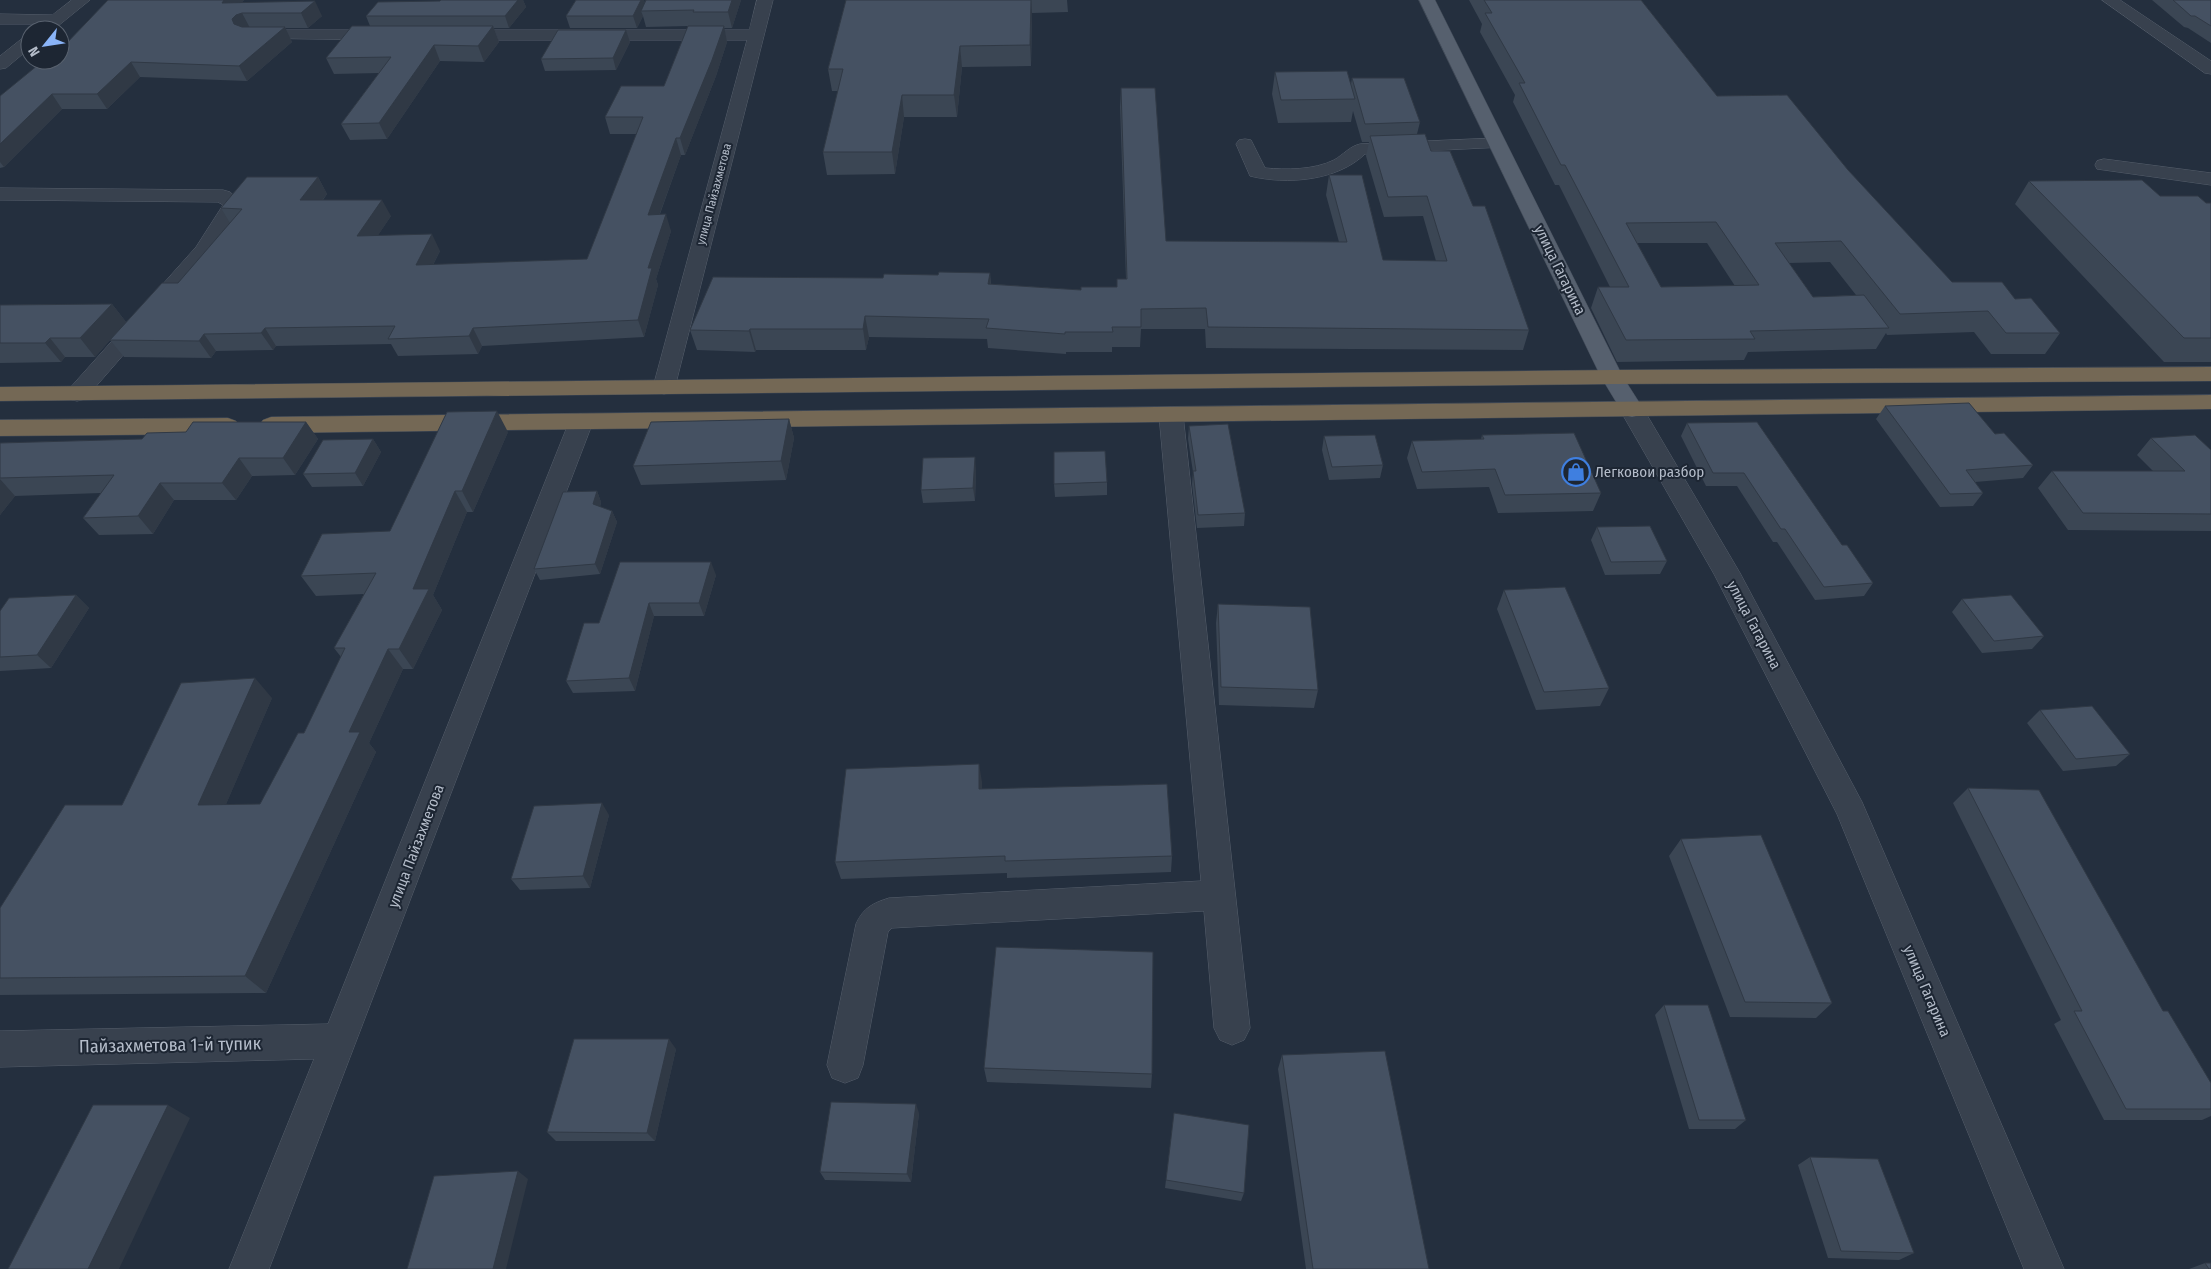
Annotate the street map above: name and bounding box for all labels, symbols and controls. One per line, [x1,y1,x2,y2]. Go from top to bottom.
north arrow [20,20,70,70]
text: N [25,43,44,59]
street label: улица Пайзахметова [694,142,734,246]
street label: улица Гагарина [1530,222,1590,318]
shop icon: Легковои разбор [1561,457,1591,487]
place label: Легковои разбор [1595,463,1704,481]
street label: улица Гагарина [1723,578,1785,672]
street label: улица Пайзахметова [384,782,448,910]
street label: улица Гагарина [1900,942,1954,1040]
street label: Пайзахметова 1-й тупик [79,1032,262,1058]

